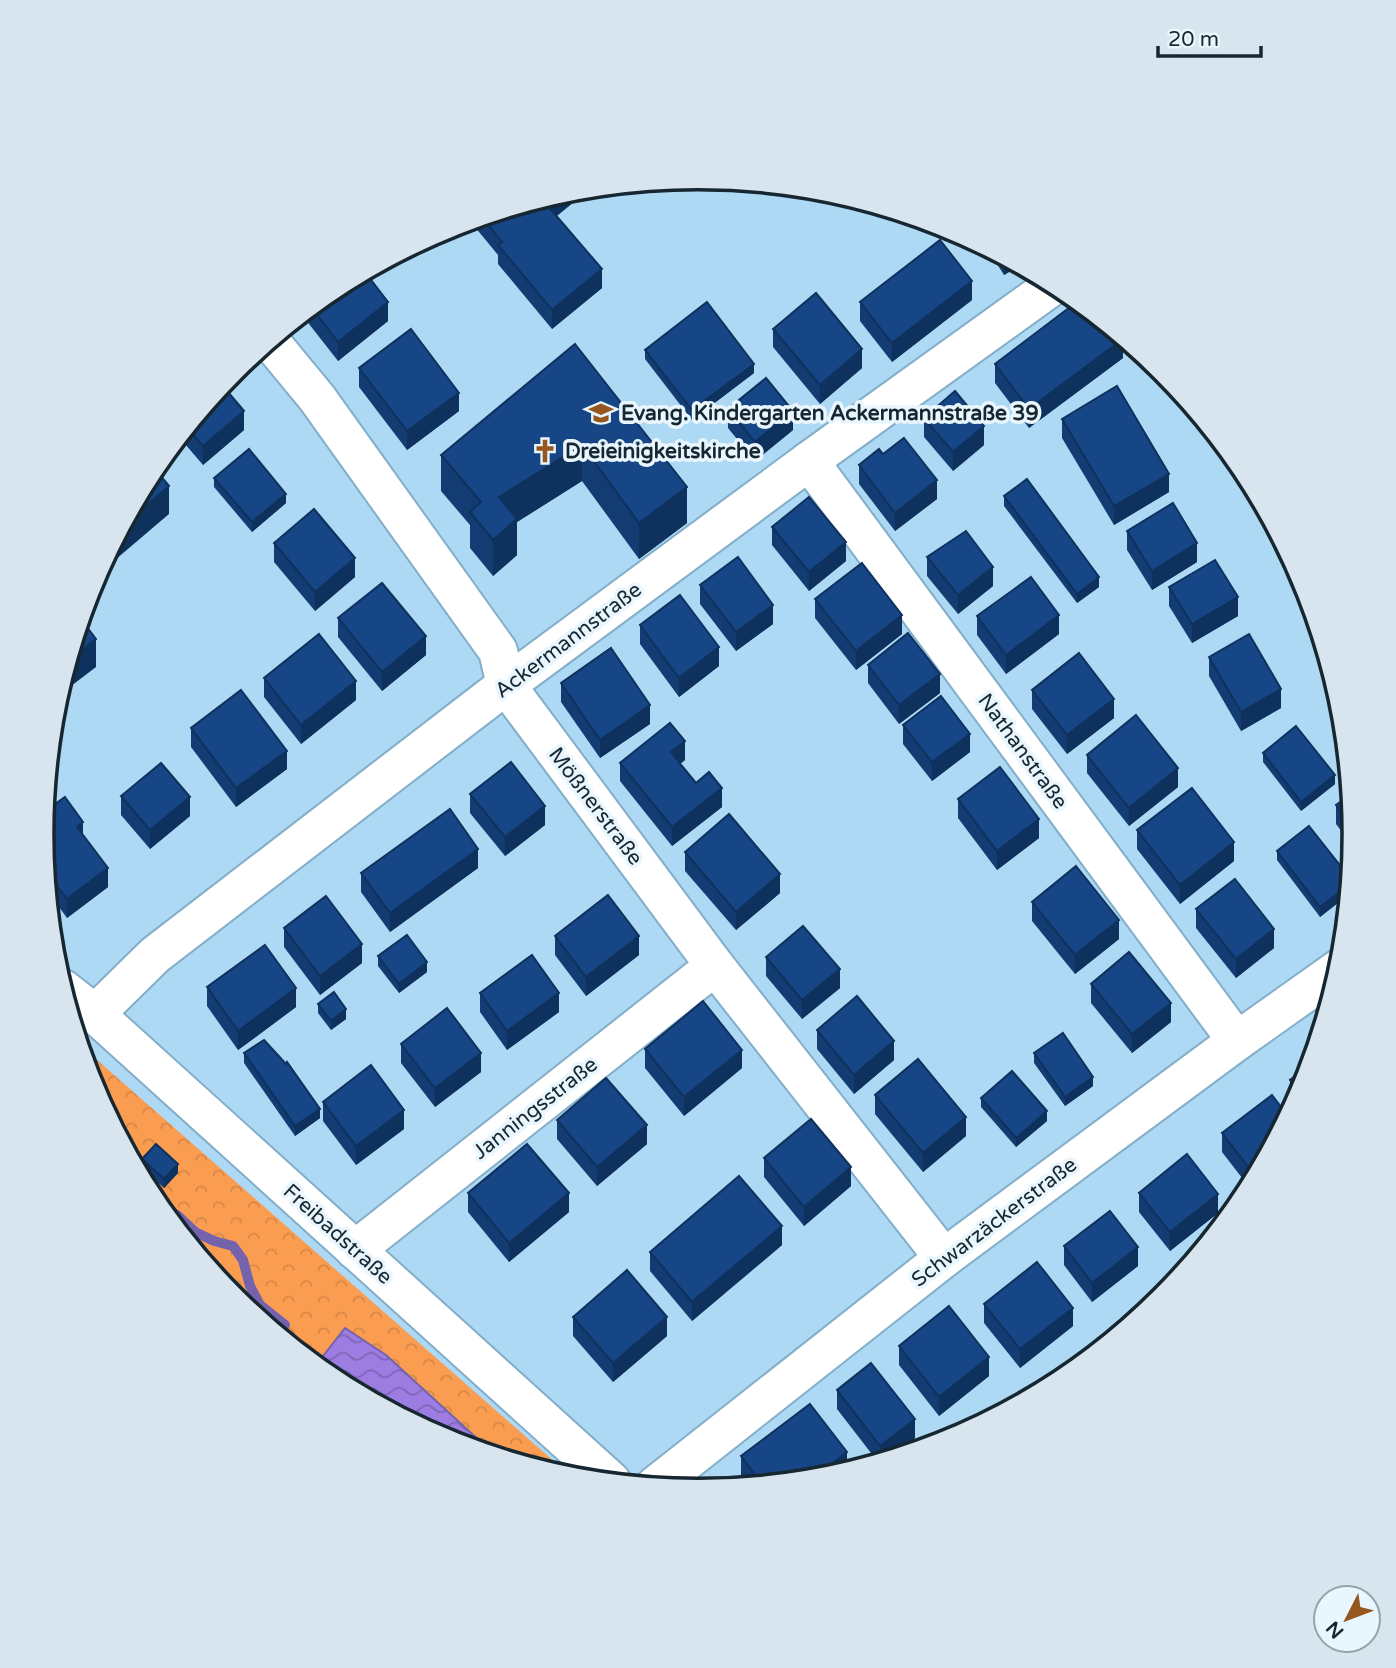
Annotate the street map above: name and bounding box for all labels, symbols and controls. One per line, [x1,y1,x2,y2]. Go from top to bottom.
scale bar [1158,14,1261,58]
text: 20 m [1168,27,1219,52]
school or university icon: Evang. Kindergarten Ackermannstraße 39 [587,399,615,427]
place label: Evang. Kindergarten Ackermannstraße 39 [621,401,1039,426]
church icon: Dreieinigkeitskirche [531,437,559,465]
place label: Dreieinigkeitskirche [565,439,761,464]
street label: Ackermannstraße [490,577,647,704]
street label: Nathanstraße [972,689,1073,814]
street label: Mößnerstraße [543,743,648,870]
street label: Janningsstraße [468,1052,603,1165]
street label: Schwarzäckerstraße [907,1152,1082,1293]
street label: Freibadstraße [278,1179,397,1290]
north arrow [1312,1584,1382,1654]
text: N [1322,1617,1348,1643]

